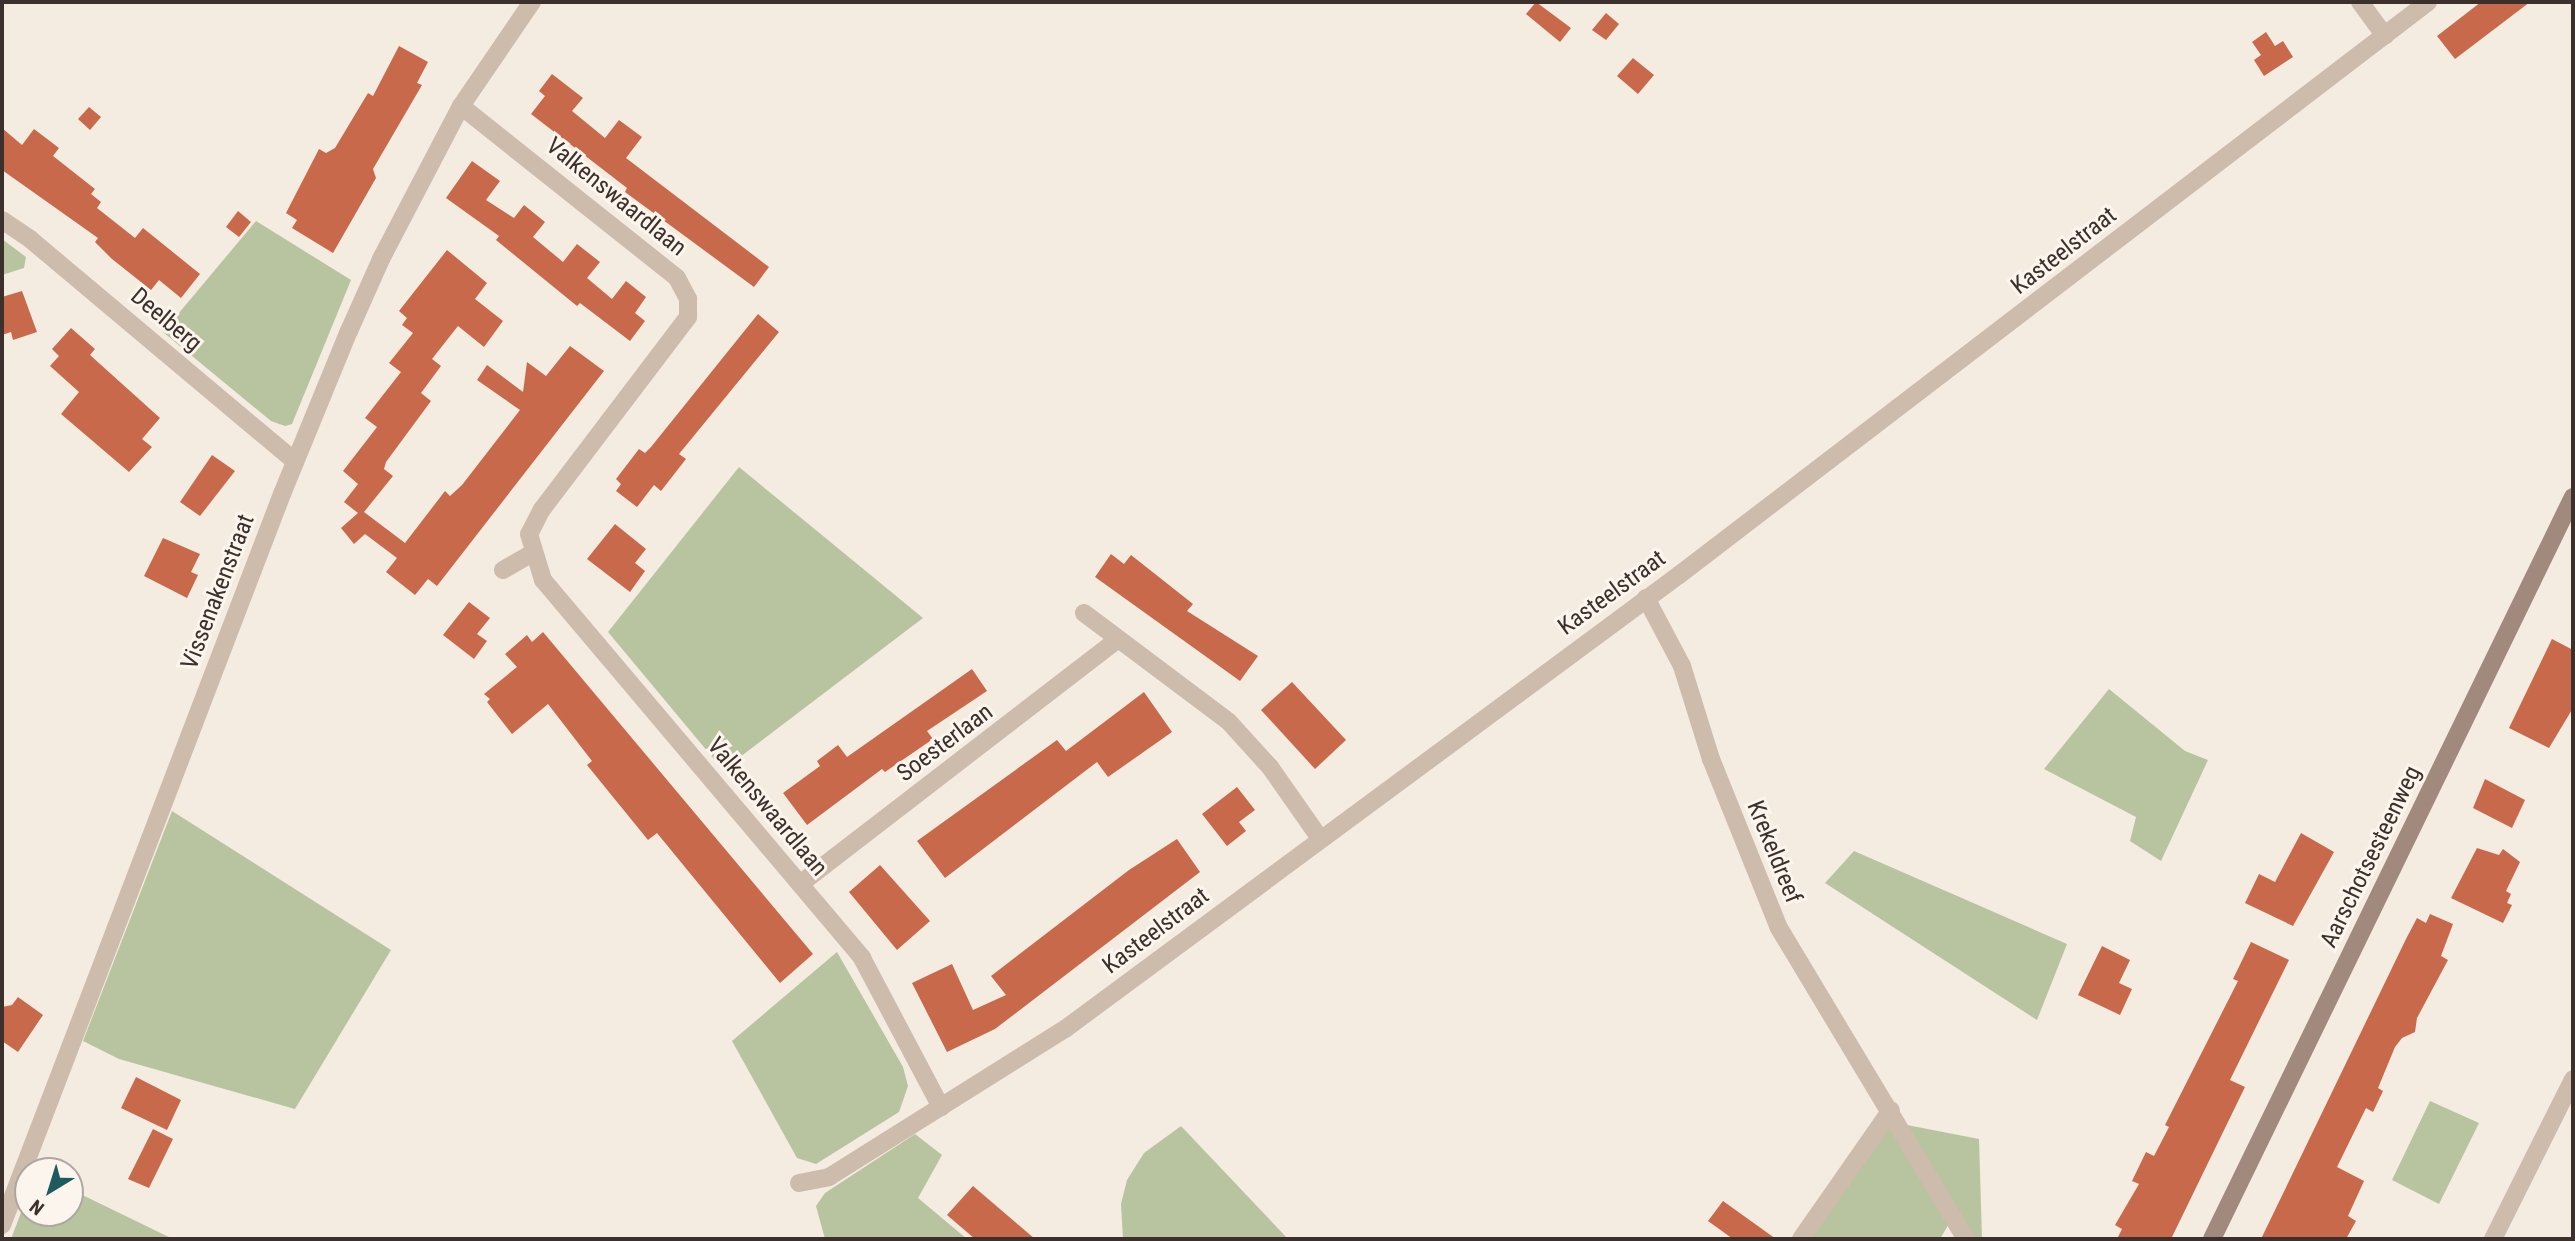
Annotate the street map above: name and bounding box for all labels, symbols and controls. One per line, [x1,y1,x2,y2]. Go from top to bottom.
street label: Valkenswaardlaan [540,132,692,262]
street label: Kasteelstraat [2006,201,2122,301]
street label: Deelberg [125,282,207,358]
street label: Vissenakenstraat [175,510,261,674]
street label: Kasteelstraat [1553,544,1671,642]
street label: Soesterlaan [891,698,999,788]
street label: Valkenswaardlaan [701,732,833,882]
street label: Aarschotsesteenweg [2315,761,2427,953]
street label: Krekeldreef [1740,797,1808,907]
street label: Kasteelstraat [1097,882,1215,980]
north arrow [14,1157,84,1227]
text: N [25,1195,49,1220]

